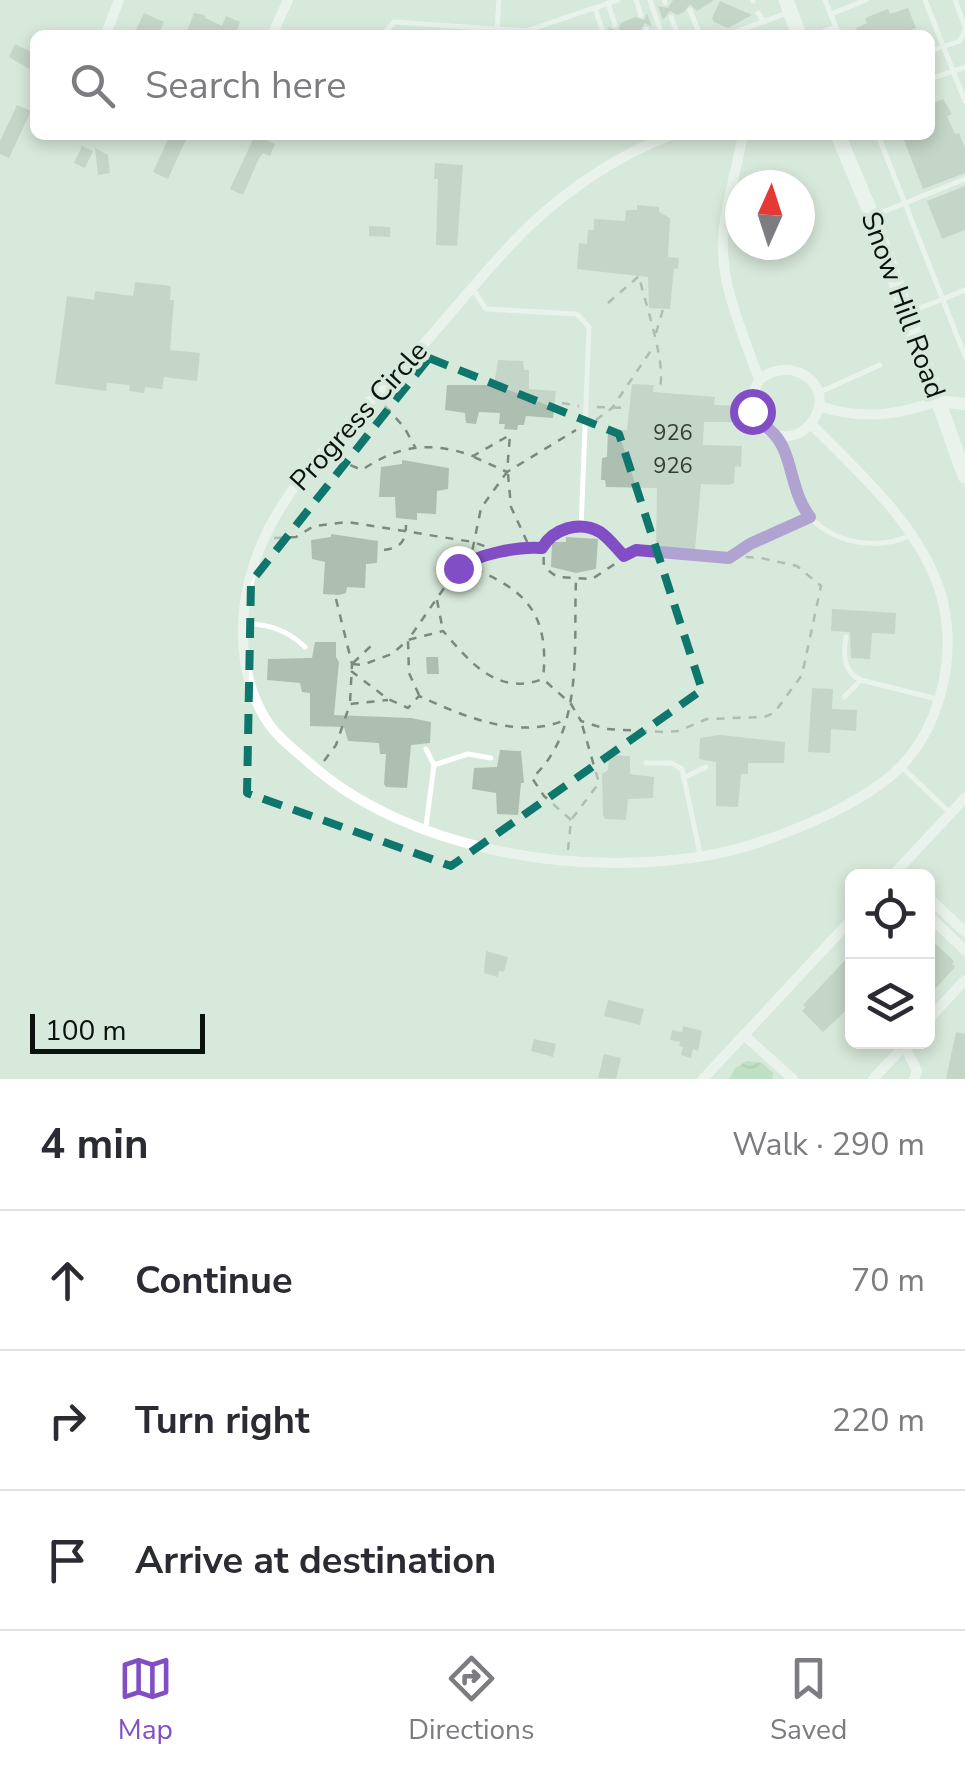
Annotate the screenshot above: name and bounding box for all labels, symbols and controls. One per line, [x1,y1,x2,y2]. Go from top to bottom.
search box [30,30,935,140]
icon: search [65,58,120,113]
text: Search here [145,60,346,111]
north arrow [725,170,815,260]
street label: Snow Hill Road [852,206,954,404]
street label: Progress Circle [282,333,436,499]
route start [730,389,776,435]
house number: 926 [653,418,693,448]
house number: 926 [653,451,693,481]
route end [436,546,482,592]
map controls [845,869,935,1049]
button: locate [845,869,935,959]
button: layers [845,959,935,1049]
scale bar [30,1009,205,1054]
text: 100 m [45,1012,127,1050]
text: 4 min [40,1116,149,1173]
text: Walk · 290 m [732,1123,925,1166]
icon: ahead [40,1253,95,1308]
text: Continue [135,1255,293,1306]
text: 70 m [851,1259,925,1302]
icon: right [40,1393,95,1448]
text: Turn right [135,1395,310,1446]
text: 220 m [832,1399,925,1442]
icon: arrive [40,1533,95,1588]
text: Arrive at destination [135,1535,496,1586]
tab: Map [118,1651,173,1749]
tab: Directions [408,1651,534,1749]
tab: Saved [770,1651,847,1749]

